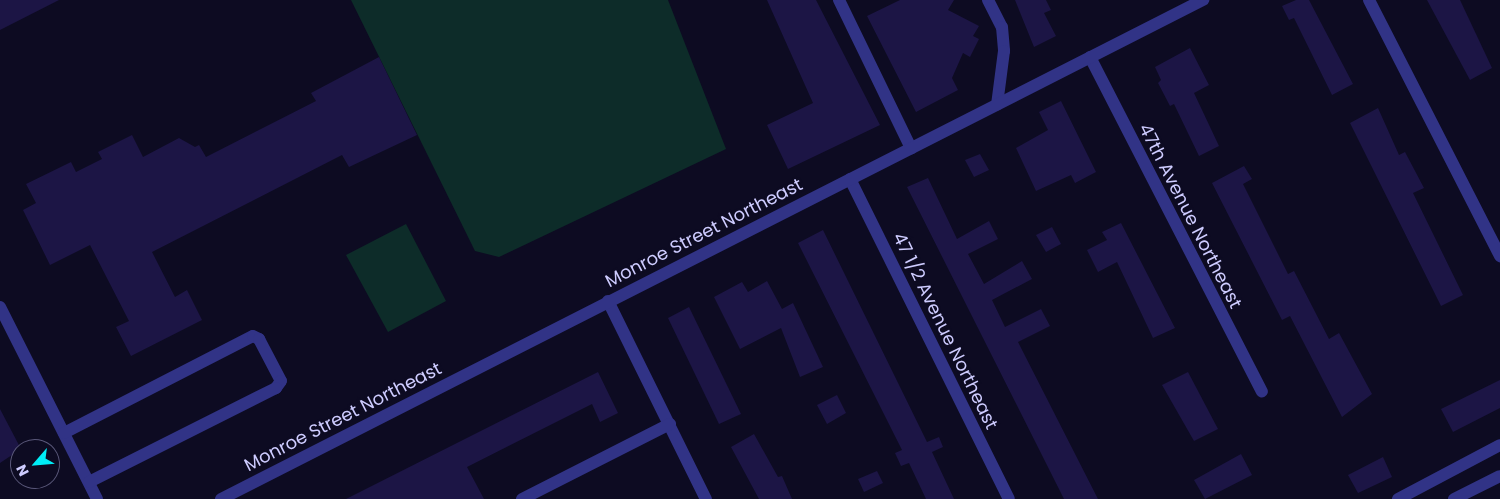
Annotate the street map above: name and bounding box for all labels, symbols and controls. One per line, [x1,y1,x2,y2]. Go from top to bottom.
street label: 47th Avenue Northeast [1134,120,1246,312]
street label: Monroe Street Northeast [602,174,806,292]
street label: 47 1/2 Avenue Northeast [888,229,1002,433]
street label: Monroe Street Northeast [241,358,445,476]
north arrow [10,439,60,489]
text: N [11,461,34,480]

